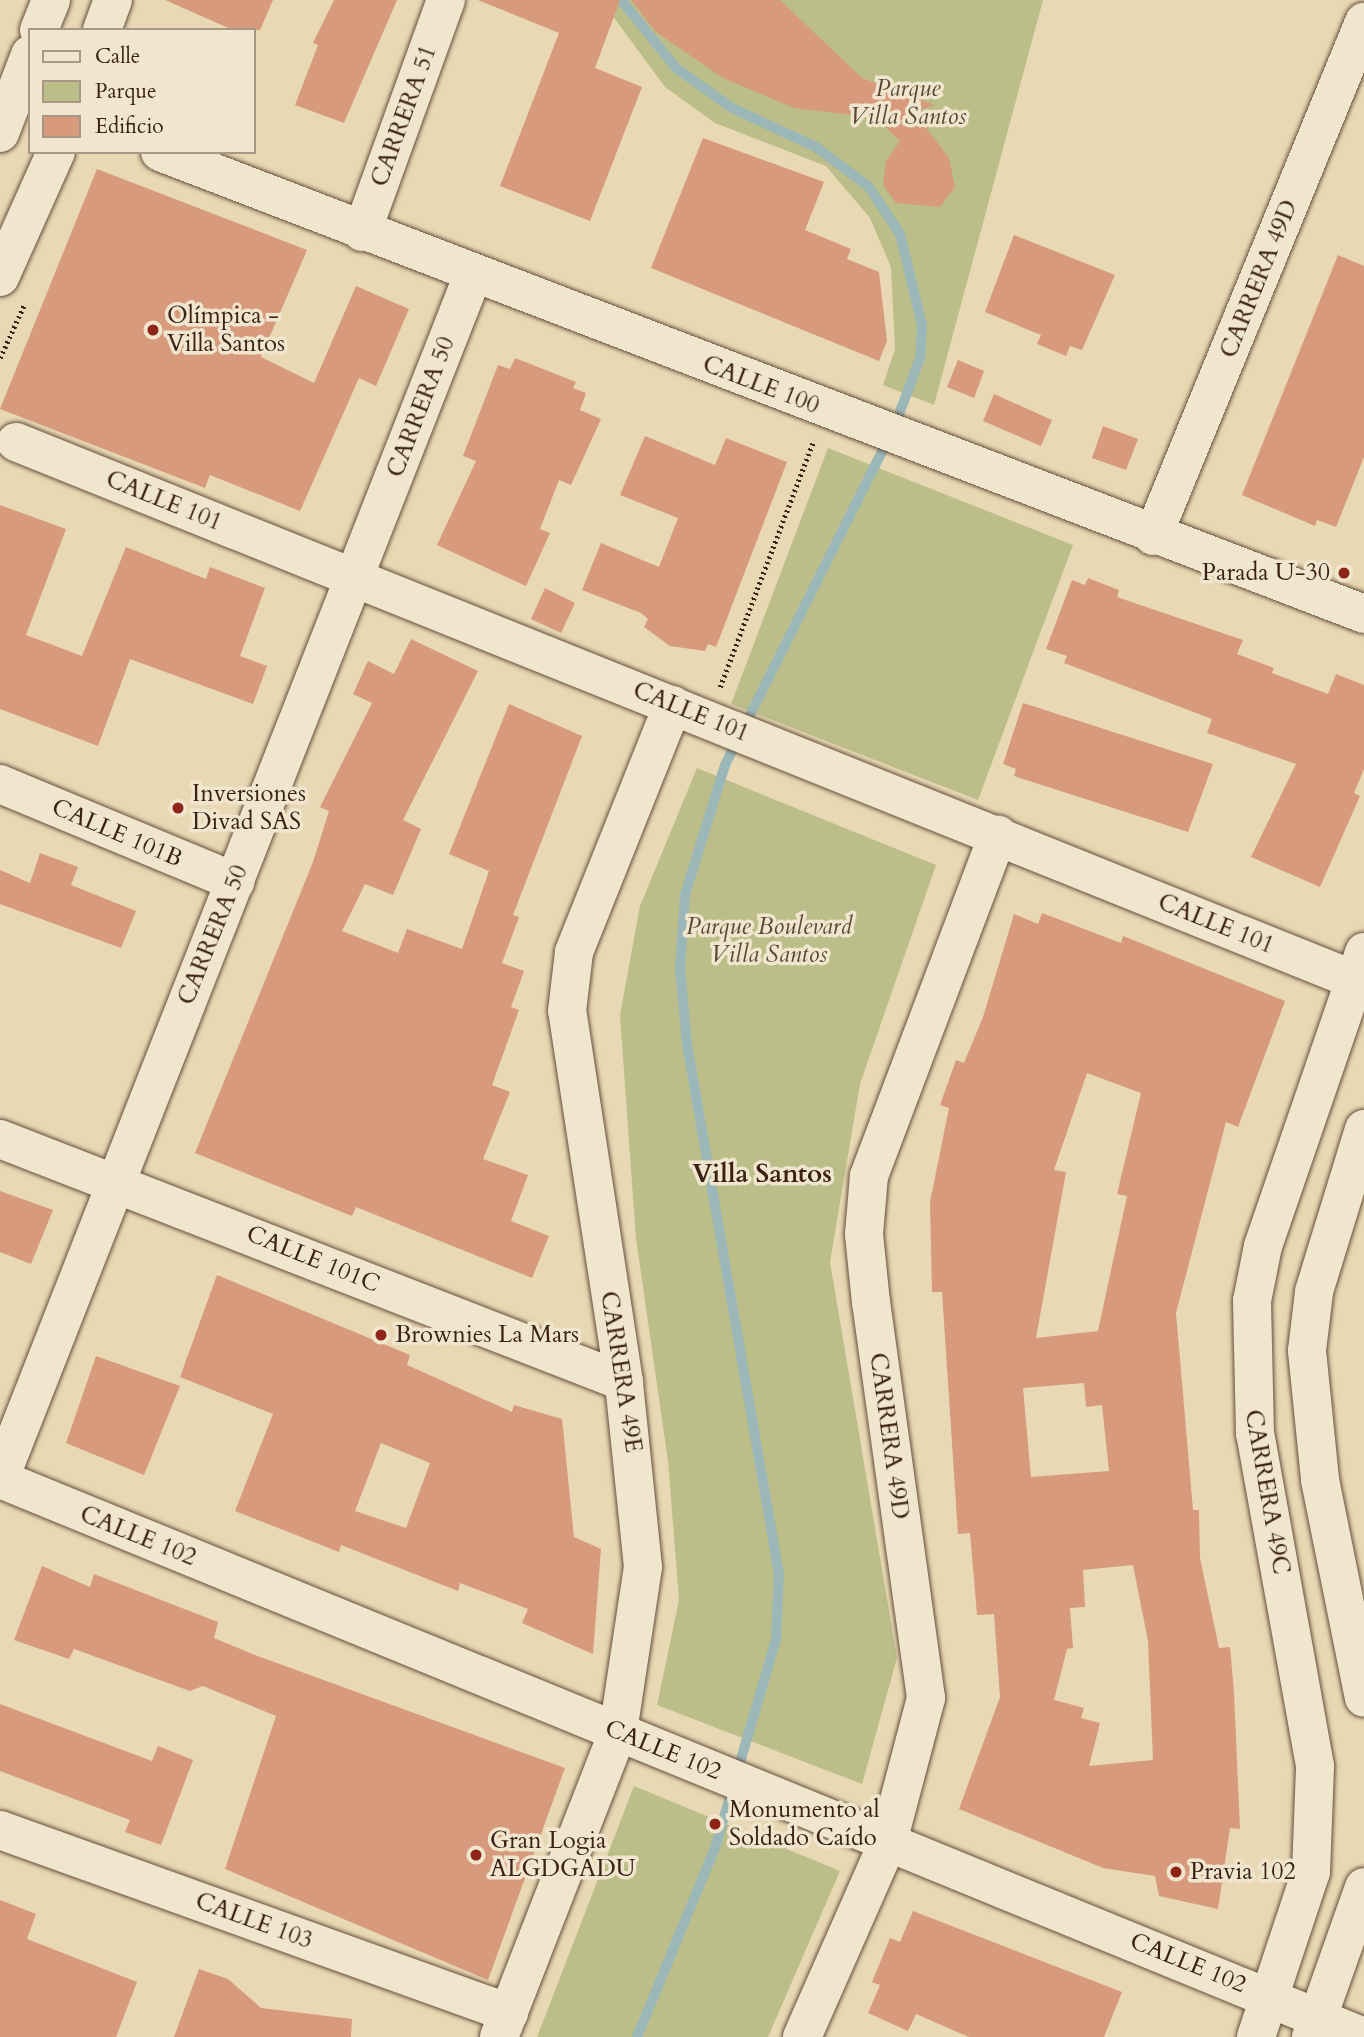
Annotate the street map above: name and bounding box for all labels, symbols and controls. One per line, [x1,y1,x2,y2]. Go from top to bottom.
legend [28,28,256,154]
street label: CARRERA 51 [365,41,443,191]
text: Calle [95,42,140,71]
park label: Parque Villa Santos [850,75,966,131]
text: Parque [95,77,156,106]
text: Edificio [95,112,164,141]
street label: CARRERA 49D [1214,196,1304,362]
place label: Olímpica - Villa Santos [167,302,285,358]
marker: Olímpica - Villa Santos [145,322,161,338]
street label: CARRERA 50 [381,333,461,481]
street label: CALLE 100 [699,350,823,420]
street label: CALLE 101 [102,465,226,537]
place label: Parada U-30 [1202,559,1330,587]
marker: Parada U-30 [1336,565,1352,581]
street label: CALLE 101 [629,676,753,748]
place label: Inversiones Divad SAS [192,780,306,836]
street label: CALLE 101B [47,793,187,873]
marker: Inversiones Divad SAS [170,800,186,816]
street label: CARRERA 50 [172,861,254,1009]
street label: CALLE 101 [1154,888,1278,960]
park label: Parque Boulevard Villa Santos [686,913,852,969]
district label: Villa Santos [692,1158,832,1190]
street label: CALLE 101C [242,1219,384,1299]
street label: CARRERA 49E [594,1289,648,1455]
place label: Brownies La Mars [395,1321,579,1349]
marker: Brownies La Mars [373,1327,389,1343]
street label: CARRERA 49D [863,1351,915,1521]
street label: CARRERA 49C [1238,1407,1296,1577]
street label: CALLE 102 [76,1500,200,1572]
street label: CALLE 102 [601,1714,725,1786]
place label: Monumento al Soldado Caído [729,1796,880,1852]
marker: Monumento al Soldado Caído [707,1816,723,1832]
place label: Gran Logia ALGDGADU [490,1827,635,1883]
marker: Gran Logia ALGDGADU [468,1847,484,1863]
place label: Pravia 102 [1190,1858,1296,1886]
marker: Pravia 102 [1168,1864,1184,1880]
street label: CALLE 103 [191,1887,317,1955]
street label: CALLE 102 [1126,1927,1250,1999]

